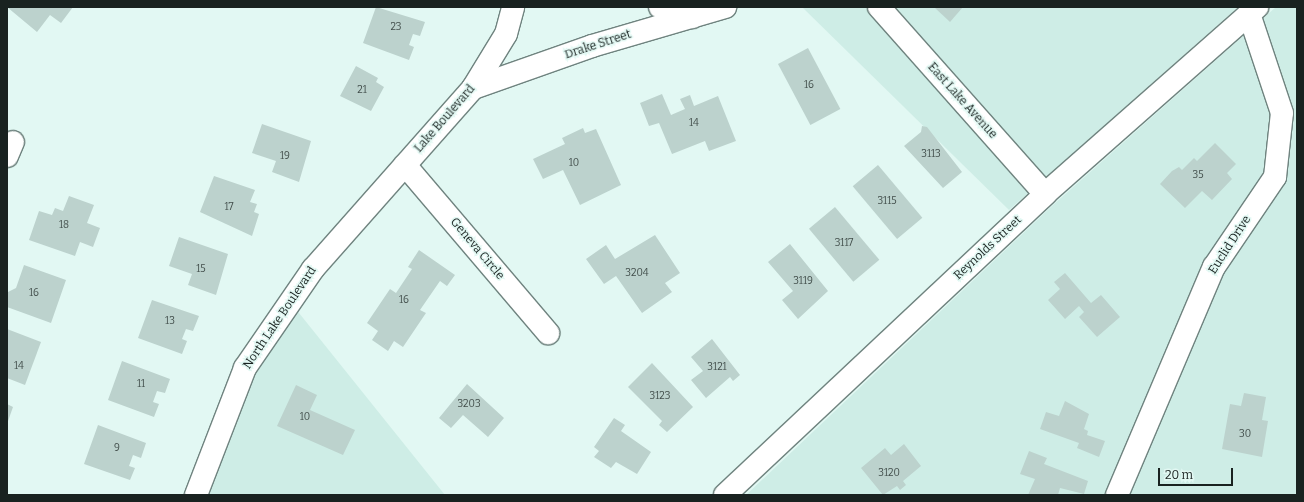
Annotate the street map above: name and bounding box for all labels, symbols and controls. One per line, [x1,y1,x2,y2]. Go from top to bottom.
house number: 23 [390,22,402,34]
street label: Drake Street [563,27,633,63]
street label: East Lake Avenue [924,60,1000,142]
house number: 16 [804,80,814,92]
street label: Lake Boulevard [412,82,478,156]
house number: 21 [357,85,367,97]
house number: 14 [689,118,699,130]
house number: 3113 [921,149,941,161]
house number: 19 [280,151,290,163]
house number: 10 [569,158,579,170]
house number: 35 [1192,170,1204,182]
house number: 3115 [877,196,897,208]
house number: 17 [225,202,233,214]
street label: Reynolds Street [951,213,1025,283]
street label: Euclid Drive [1206,213,1254,277]
street label: Geneva Circle [447,215,507,283]
house number: 18 [59,220,69,232]
house number: 3117 [835,238,853,250]
house number: 15 [196,264,206,276]
street label: North Lake Boulevard [240,264,320,372]
house number: 3204 [625,268,649,280]
house number: 3119 [793,276,813,288]
house number: 16 [29,288,39,300]
house number: 16 [399,295,409,307]
house number: 13 [165,316,175,328]
house number: 14 [14,361,24,373]
house number: 3121 [707,362,727,374]
house number: 11 [137,379,145,391]
house number: 3123 [650,391,670,403]
house number: 3203 [457,399,481,411]
house number: 10 [300,412,310,424]
house number: 30 [1239,429,1251,441]
house number: 9 [114,443,120,455]
scale bar [1160,460,1235,486]
house number: 3120 [878,468,900,480]
text: 20 m [1165,468,1193,482]

